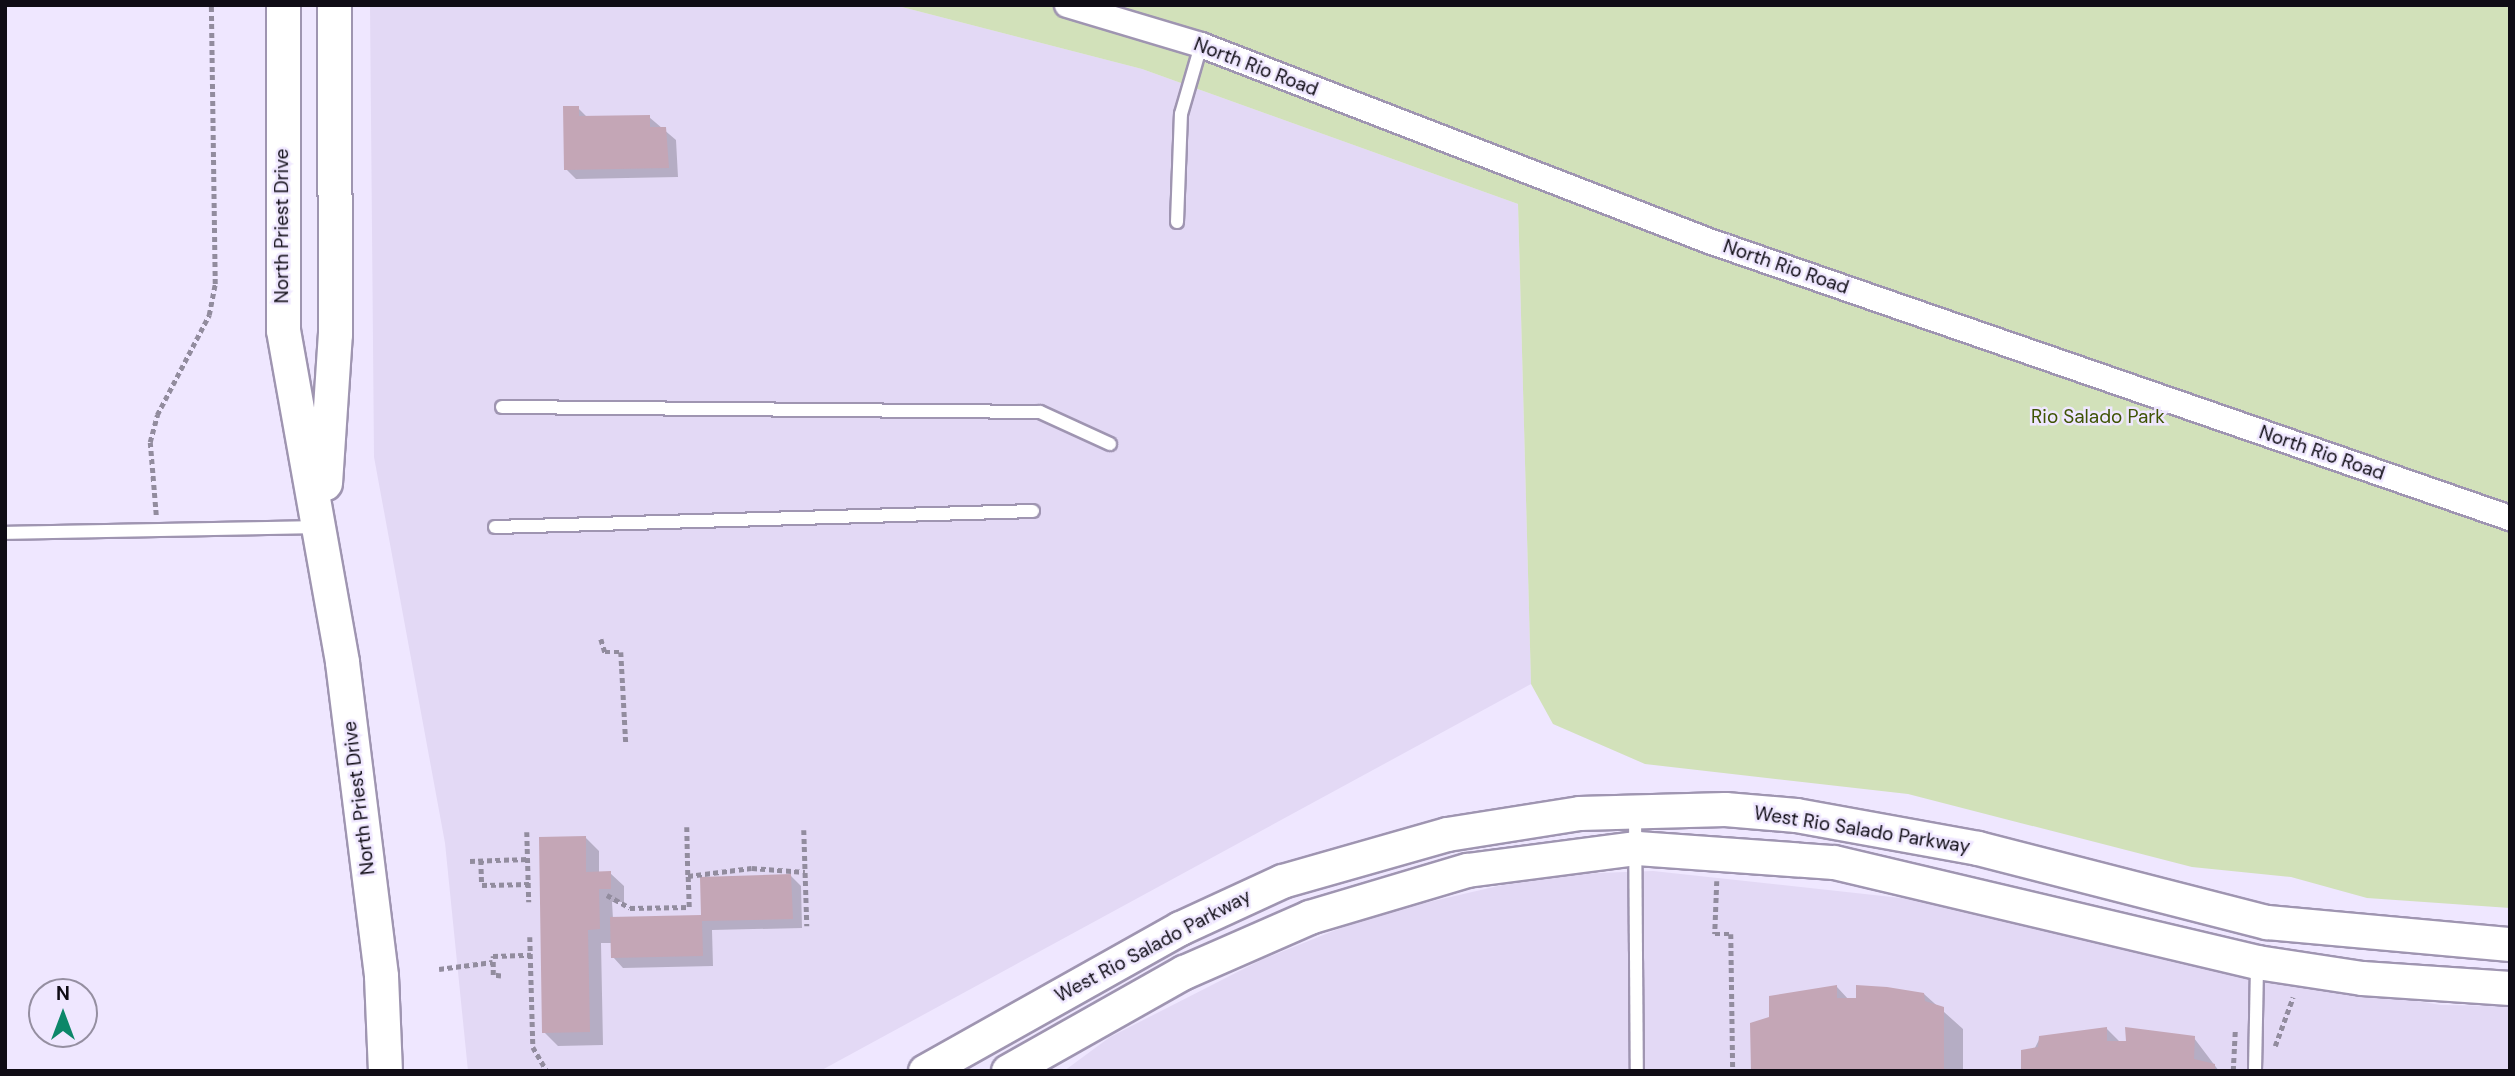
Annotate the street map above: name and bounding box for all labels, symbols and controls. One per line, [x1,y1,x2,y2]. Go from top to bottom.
street label: North Rio Road [1191,33,1321,101]
street label: North Priest Drive [271,149,293,303]
street label: North Rio Road [1720,235,1852,299]
park label: Rio Salado Park [2031,406,2165,428]
street label: North Rio Road [2256,421,2388,485]
street label: North Priest Drive [338,720,380,876]
street label: West Rio Salado Parkway [1752,802,1972,858]
street label: West Rio Salado Parkway [1051,885,1255,1007]
north arrow [28,978,98,1048]
text: N [56,981,70,1006]

